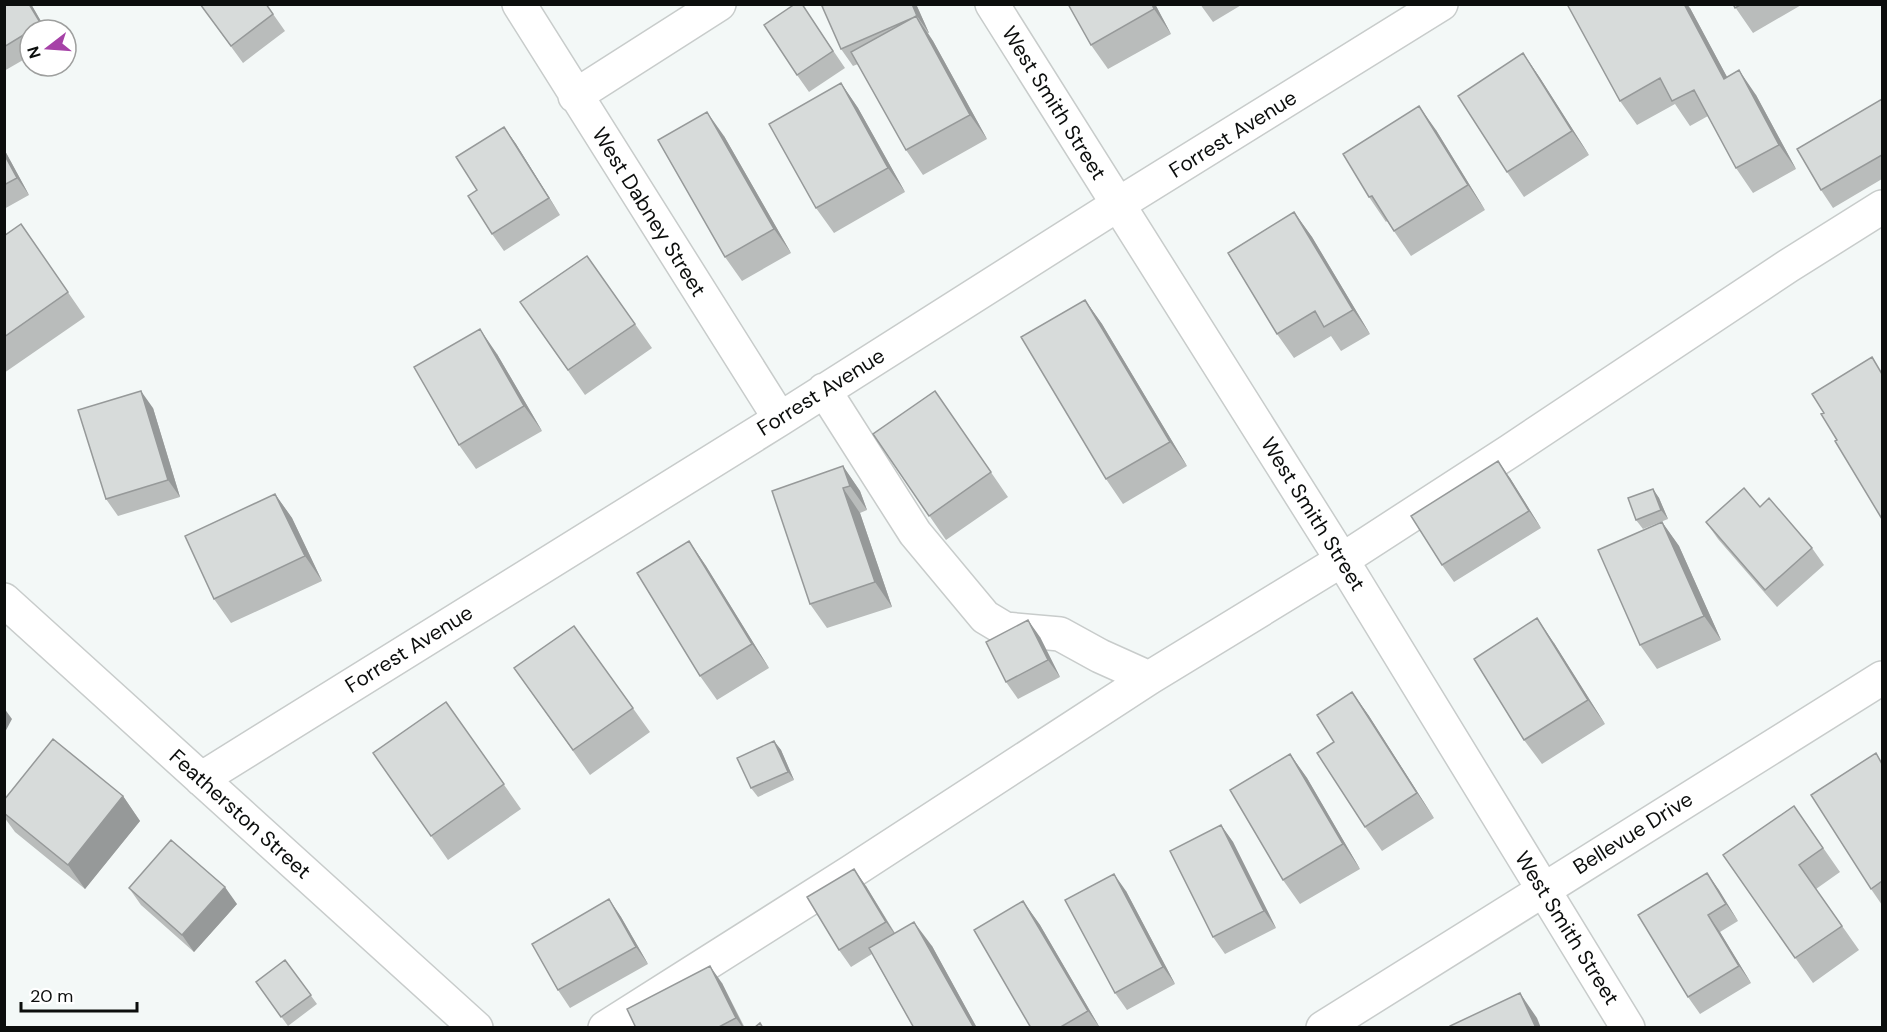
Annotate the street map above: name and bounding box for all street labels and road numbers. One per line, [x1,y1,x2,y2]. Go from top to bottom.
street label: West Smith Street [995,21,1113,185]
street label: Forrest Avenue [1164,84,1302,184]
street label: West Dabney Street [586,122,712,302]
street label: Forrest Avenue [752,342,890,442]
street label: West Smith Street [1254,432,1372,596]
street label: Forrest Avenue [340,599,478,699]
street label: Featherston Street [163,743,317,885]
street label: Bellevue Drive [1568,785,1698,881]
street label: West Smith Street [1508,846,1626,1010]

